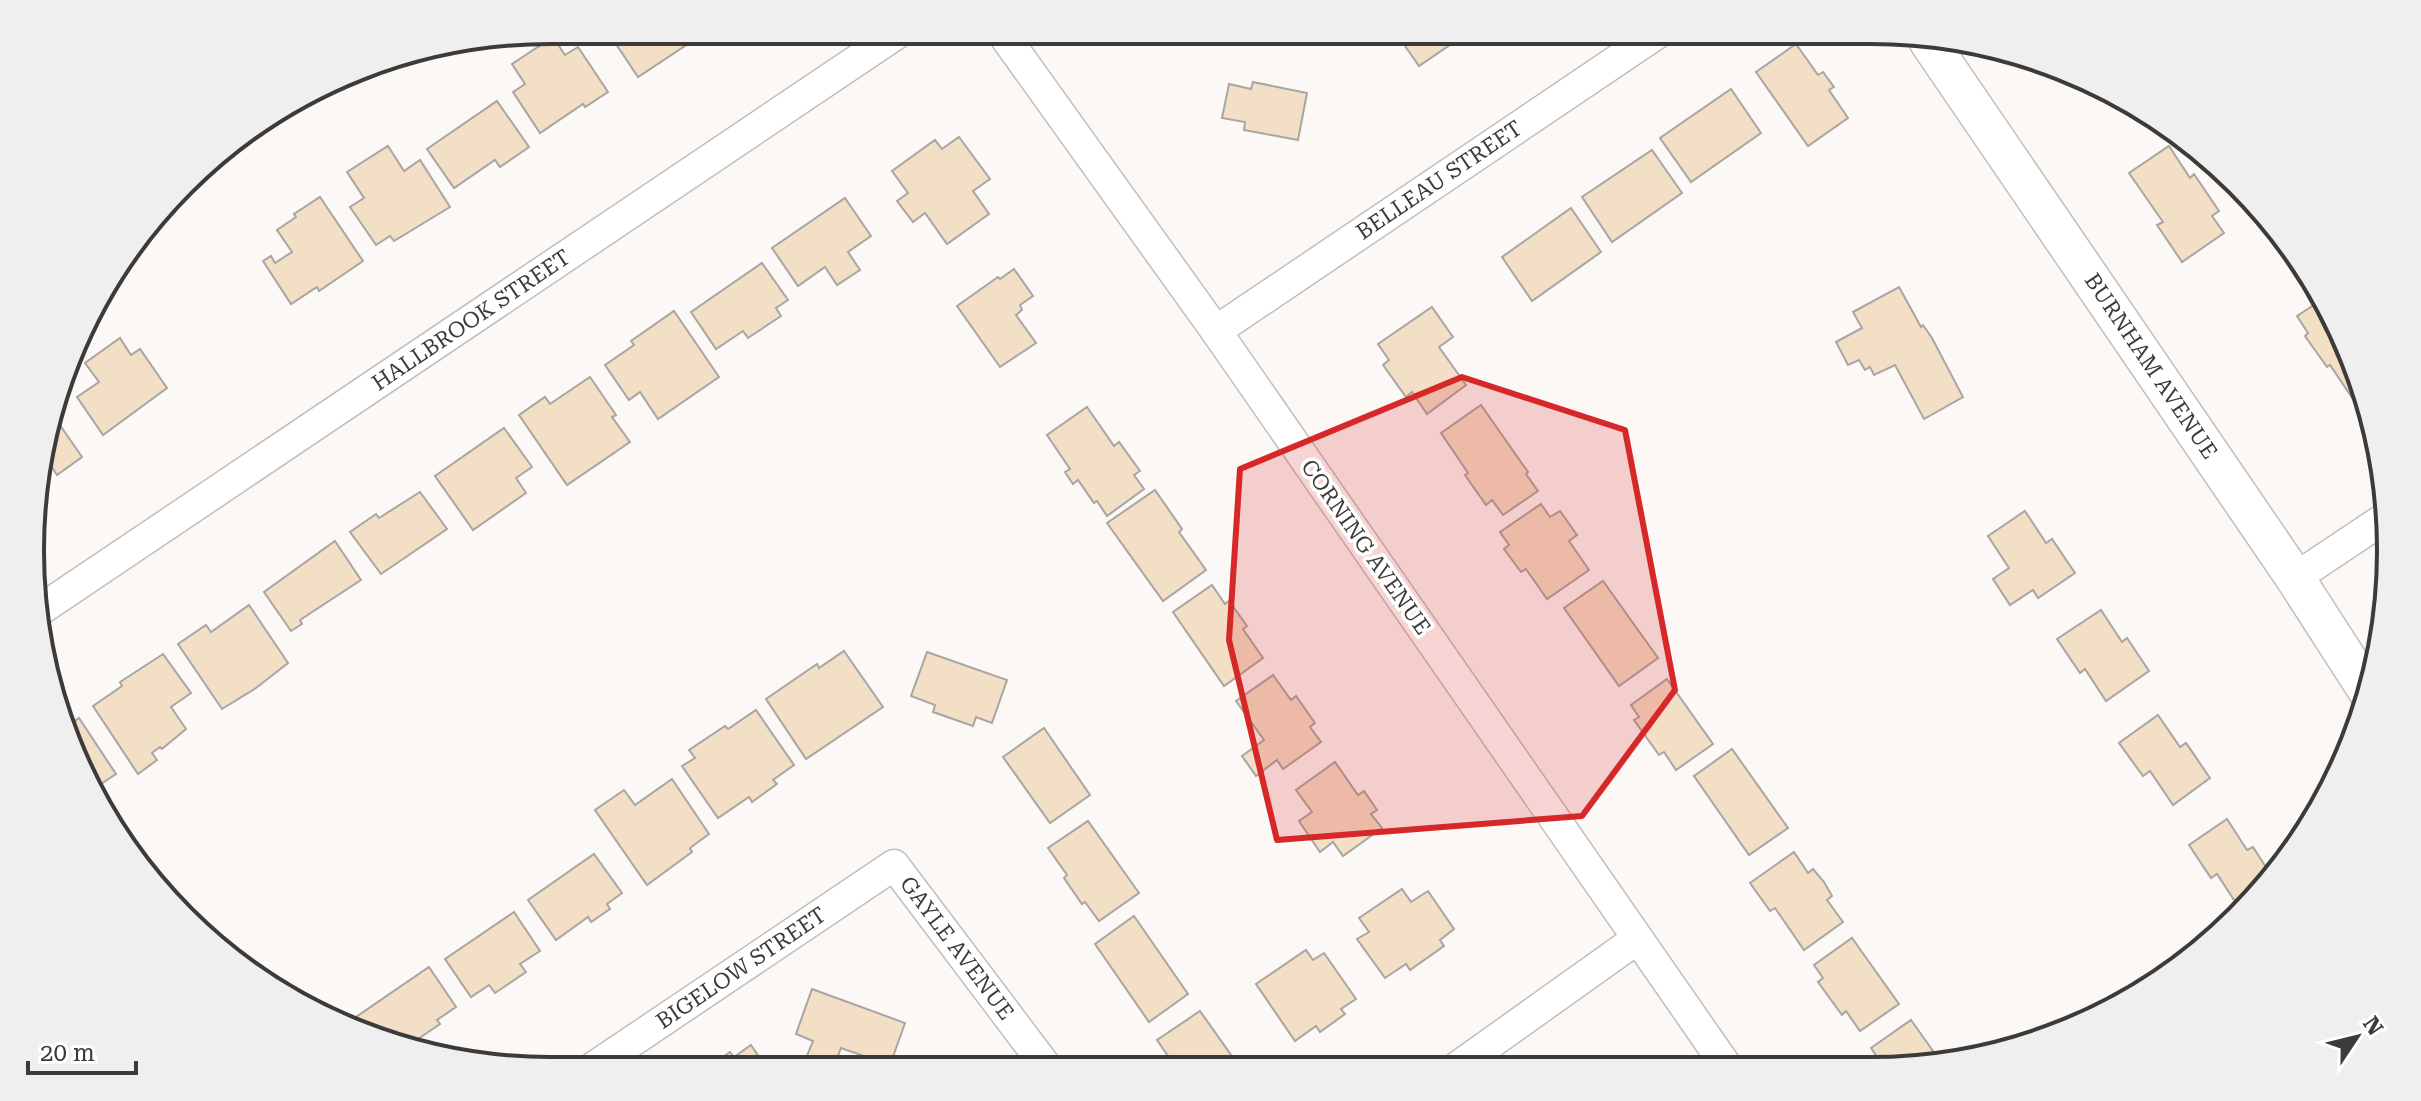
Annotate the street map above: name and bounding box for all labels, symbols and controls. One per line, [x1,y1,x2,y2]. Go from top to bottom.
street label: BELLEAU STREET [1352,115,1526,245]
street label: HALLBROOK STREET [367,244,575,396]
street label: BURNHAM AVENUE [2080,268,2222,464]
street label: CORNING AVENUE [1296,455,1436,639]
street label: GAYLE AVENUE [895,872,1019,1024]
street label: BIGELOW STREET [652,902,830,1034]
north arrow [2317,997,2397,1077]
text: N [2358,1012,2388,1040]
scale bar [28,1025,136,1075]
text: 20 m [40,1039,95,1067]

